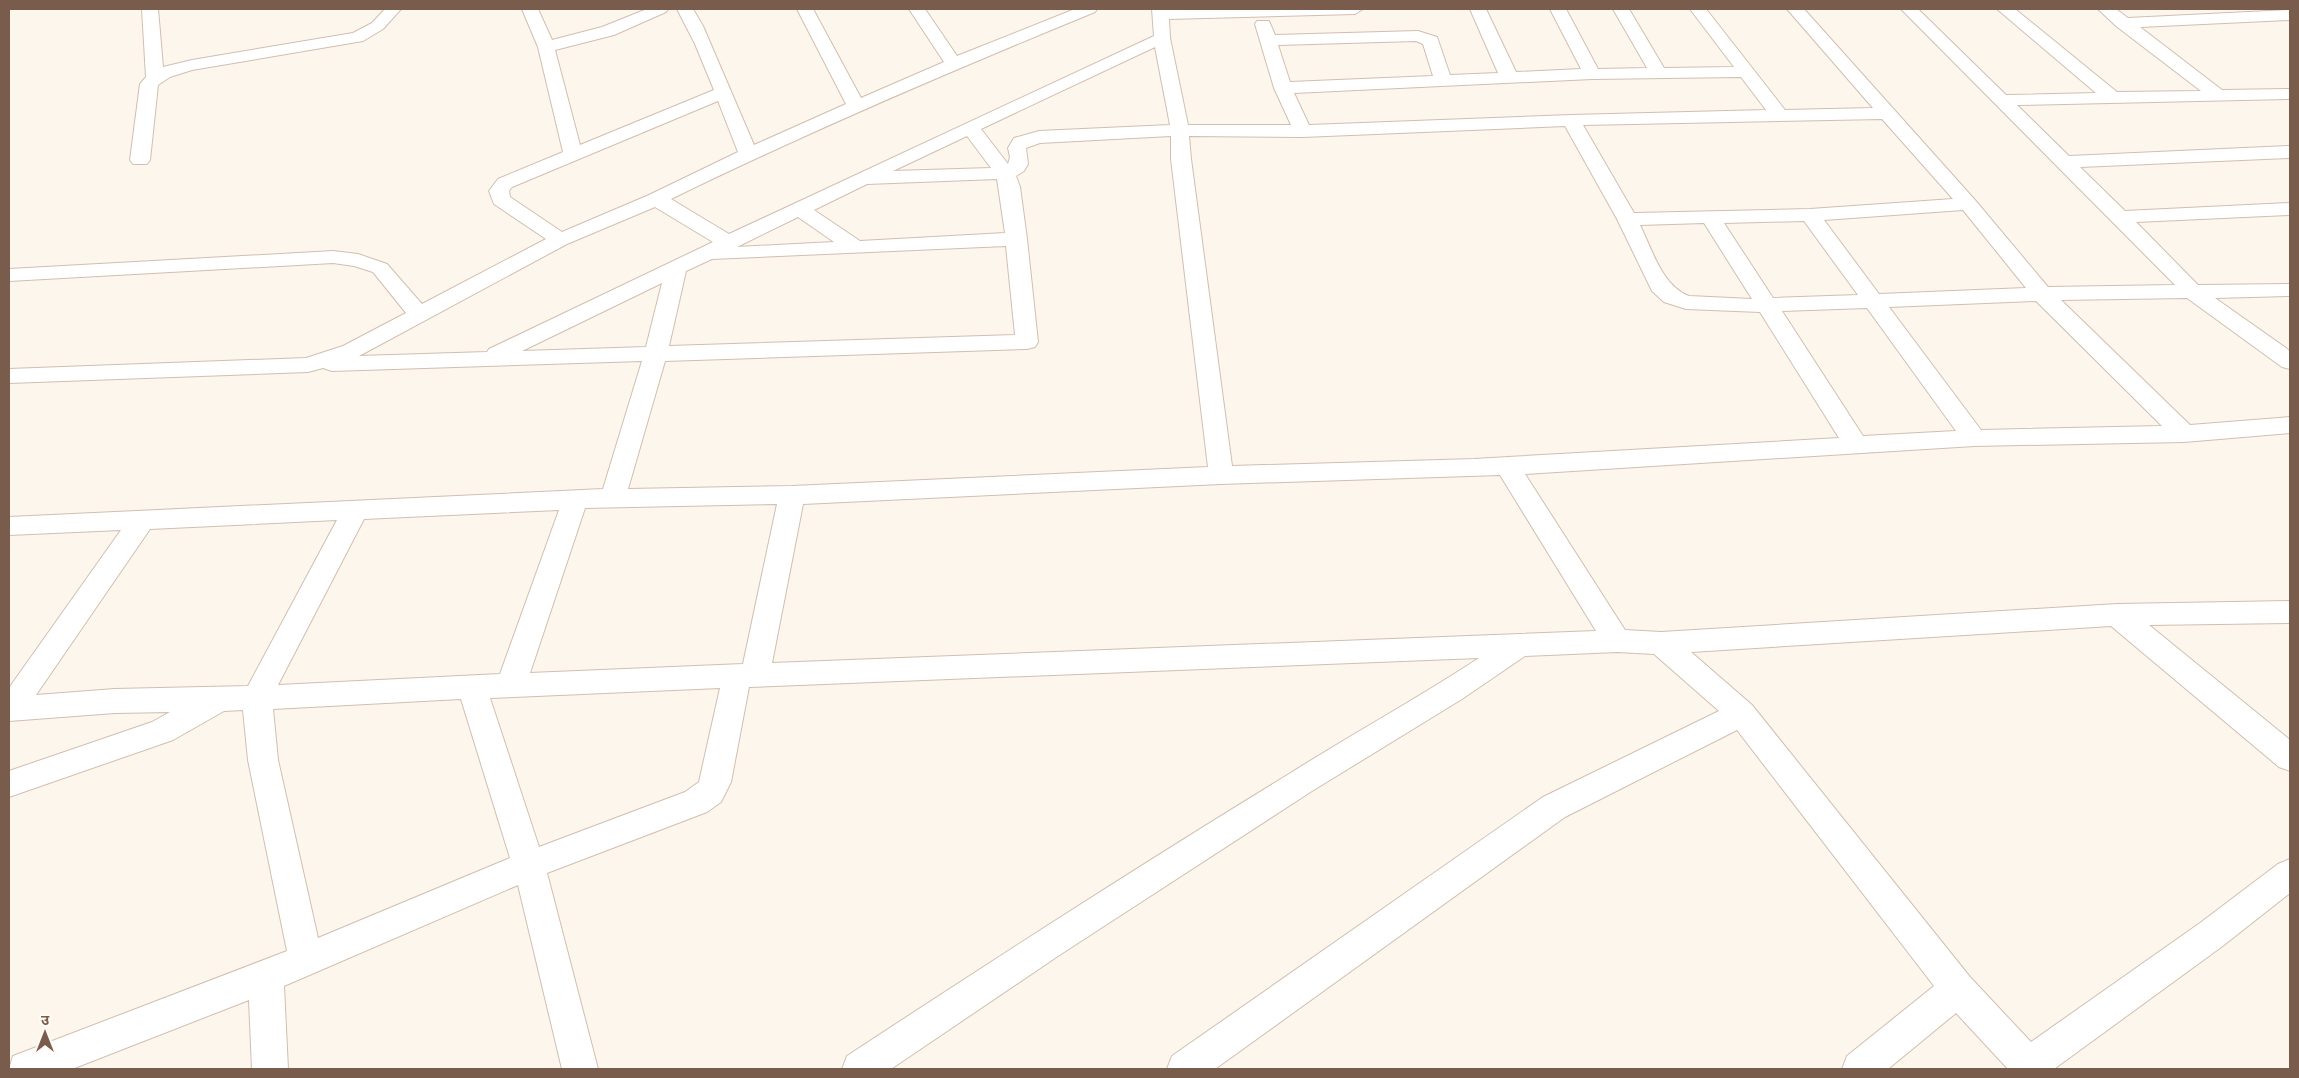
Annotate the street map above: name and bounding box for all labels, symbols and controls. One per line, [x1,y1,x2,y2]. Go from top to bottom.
north arrow [20,1008,70,1058]
text: उ [41,1011,50,1029]

